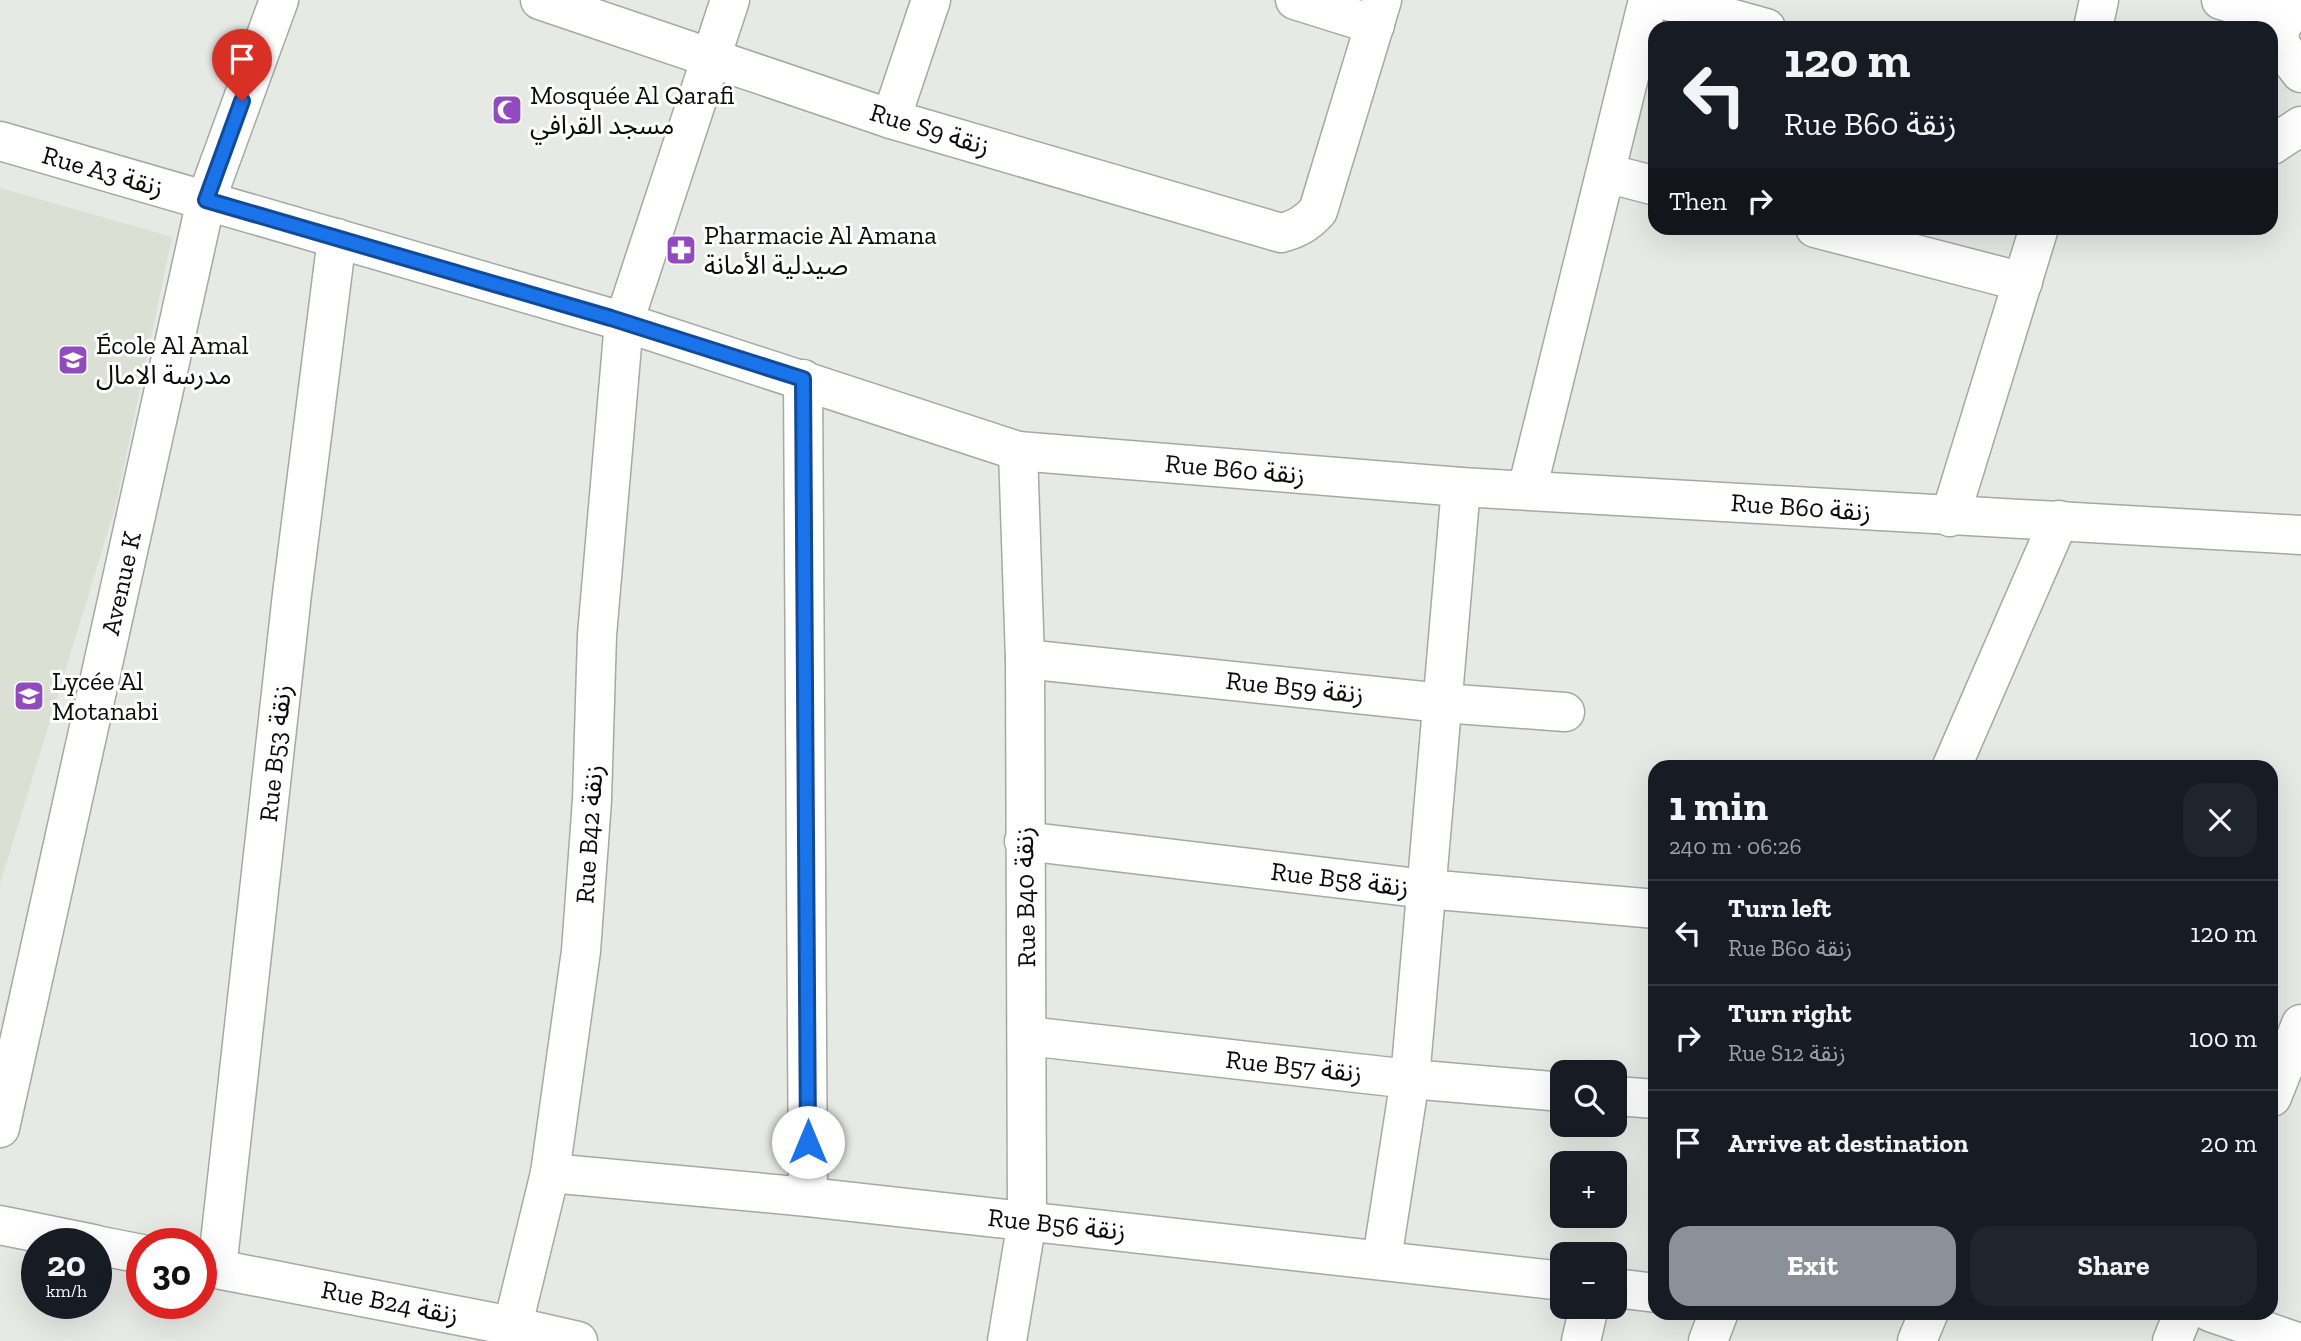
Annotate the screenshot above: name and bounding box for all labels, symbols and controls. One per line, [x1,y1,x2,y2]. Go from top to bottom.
pin [212,29,272,101]
text: 120 m [1784,31,1910,90]
icon: arrive [223,40,261,78]
icon: left [1669,49,1760,140]
place label: Mosquée Al Qarafi مسجد القرافي [530,79,735,145]
mosque icon: Mosquée Al Qarafi مسجد القرافي [490,93,524,127]
street label: Rue S9 زنقة [866,96,994,162]
text: Rue B60 زنقة [1784,105,1957,143]
street label: Rue A3 زنقة [39,138,167,204]
icon: right [1741,182,1779,220]
text: Then [1669,185,1727,217]
place label: Pharmacie Al Amana صيدلية الأمانة [704,219,937,281]
pharmacy icon: Pharmacie Al Amana صيدلية الأمانة [664,233,698,267]
place label: École Al Amal مدرسة الامال [96,329,249,391]
school or university icon: École Al Amal مدرسة الامال [56,343,90,377]
street label: Rue B60 زنقة [1164,447,1306,491]
street label: Rue B60 زنقة [1730,486,1872,528]
street label: Avenue K [94,528,148,638]
street label: Rue B59 زنقة [1224,664,1366,710]
place label: Lycée Al Motanabi [52,665,159,727]
school or university icon: Lycée Al Motanabi [12,679,46,713]
street label: Rue B53 زنقة [252,683,298,823]
street label: Rue B42 زنقة [568,764,610,904]
text: 1 min [1669,780,1768,831]
button: close [2183,783,2257,857]
street label: Rue B40 زنقة [1008,826,1042,968]
text: 240 m · 06:26 [1669,832,1802,860]
street label: Rue B58 زنقة [1269,855,1411,903]
text: Turn left [1728,892,1831,924]
icon: left [1669,914,1707,952]
text: 120 m [2190,917,2257,949]
text: Rue B60 زنقة [1728,934,1852,962]
text: Turn right [1728,997,1851,1029]
icon: right [1669,1019,1707,1057]
text: 100 m [2189,1022,2257,1054]
text: Rue S12 زنقة [1728,1039,1846,1067]
street label: Rue B57 زنقة [1224,1043,1364,1089]
map controls [1550,1060,1627,1319]
button: search [1550,1060,1627,1137]
position arrow [771,1105,845,1179]
icon: arrive [1669,1124,1707,1162]
text: Arrive at destination [1728,1127,1968,1159]
text: 20 m [2200,1127,2257,1159]
button: + [1550,1151,1627,1228]
street label: Rue B56 زنقة [986,1201,1128,1247]
button: Exit [1669,1226,1956,1306]
button: Share [1970,1226,2257,1306]
speed limit sign: 30 [126,1228,217,1319]
button: − [1550,1242,1627,1319]
text: 20 [47,1243,86,1285]
street label: Rue B24 زنقة [319,1273,461,1331]
text: km/h [46,1280,87,1302]

